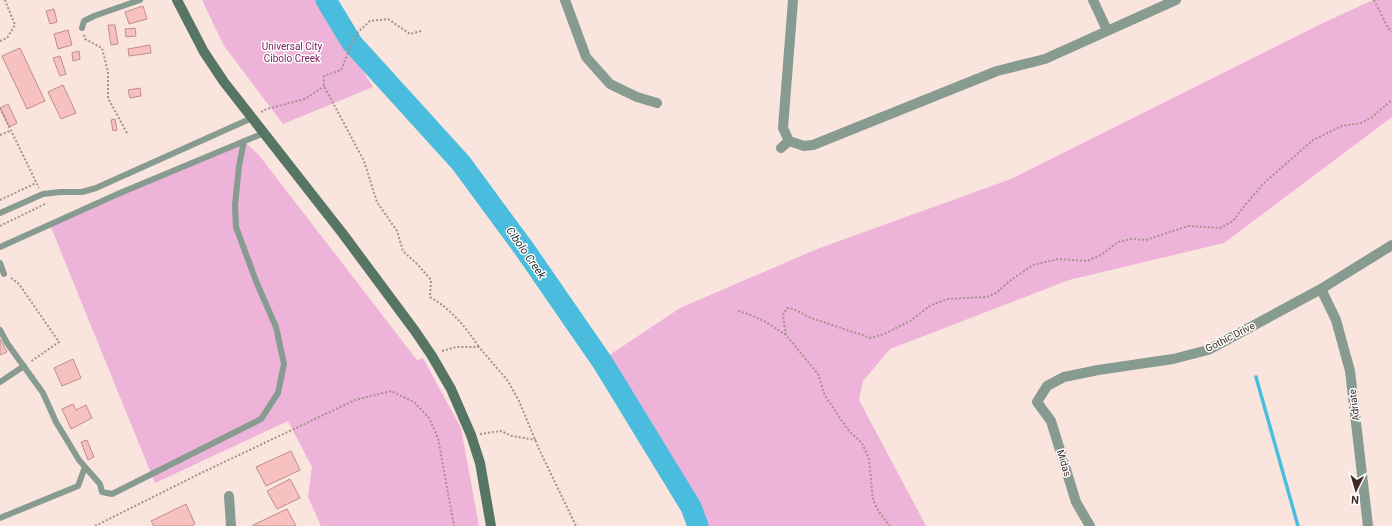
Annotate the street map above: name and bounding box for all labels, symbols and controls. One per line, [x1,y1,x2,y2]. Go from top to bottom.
park label: Universal City Cibolo Creek [262,41,322,64]
water label: Cibolo Creek [503,225,549,282]
street label: Gothic Drive [1203,320,1257,354]
street label: Adriate [1347,388,1361,422]
street label: Midas [1055,448,1073,478]
north arrow [1336,470,1376,510]
text: N [1351,493,1360,506]

